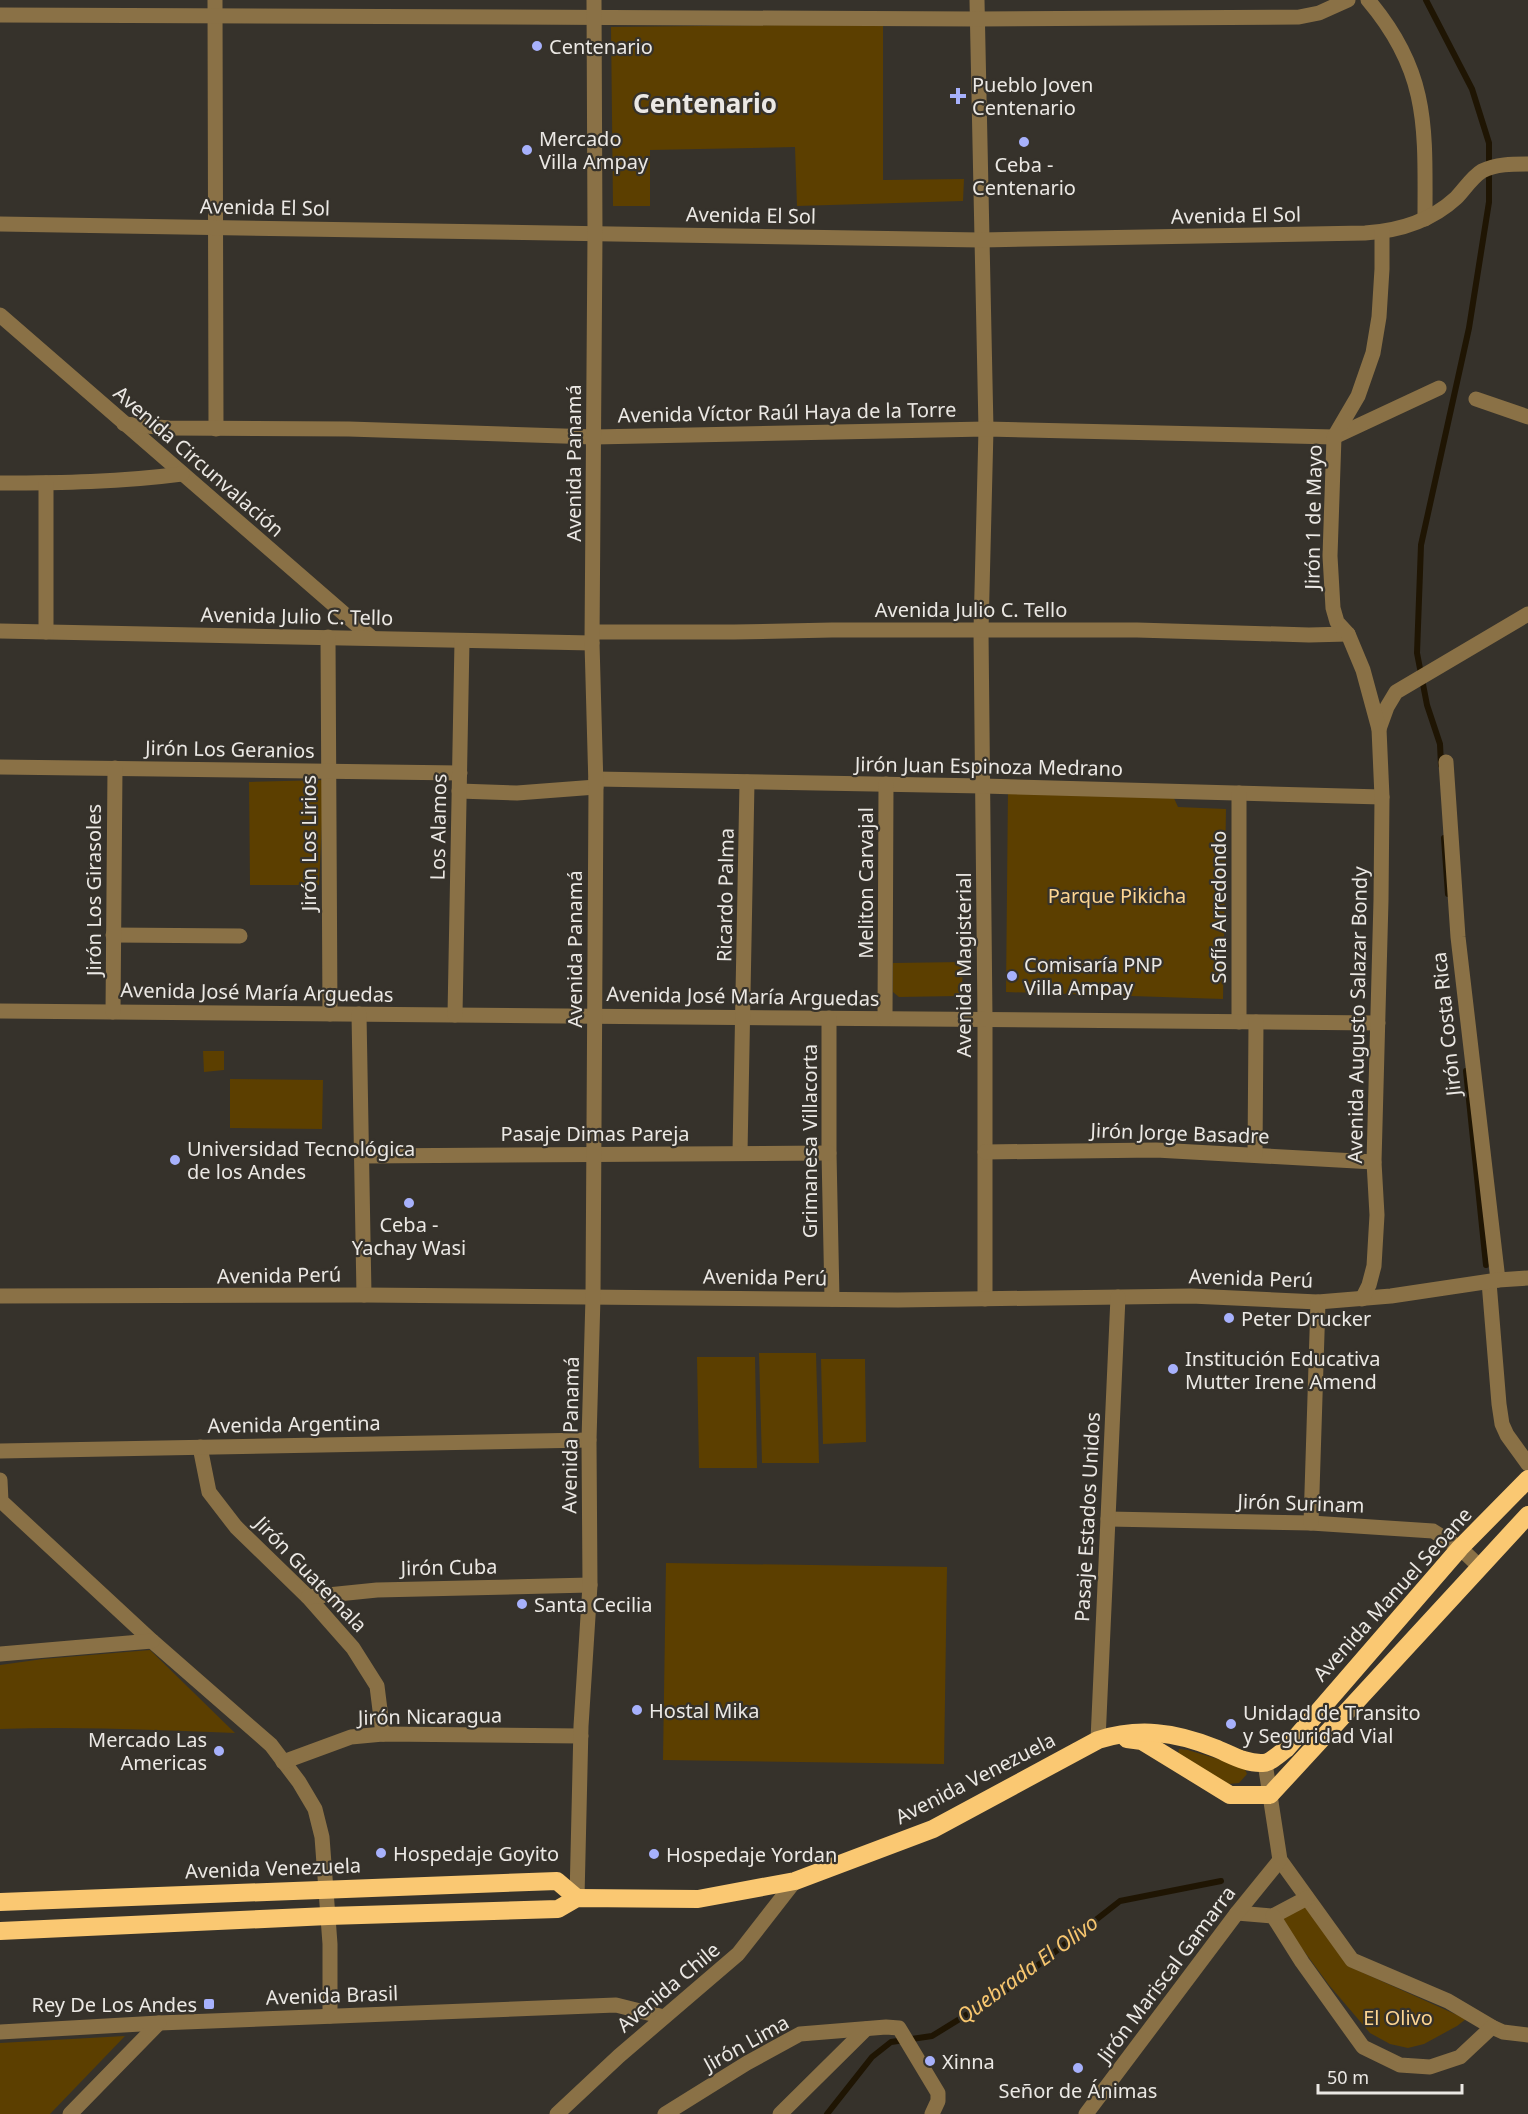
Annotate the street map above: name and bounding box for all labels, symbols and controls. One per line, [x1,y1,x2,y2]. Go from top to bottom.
place label: Centenario [549,33,653,60]
marker: Centenario [530,39,544,53]
place label: Pueblo Joven Centenario [972,71,1093,121]
district label: Centenario [633,85,777,121]
marker: Pueblo Joven Centenario [949,87,967,105]
place label: Mercado Villa Ampay [539,125,649,175]
marker: Ceba - Centenario [1017,135,1031,149]
marker: Mercado Villa Ampay [520,143,534,157]
place label: Ceba - Centenario [972,151,1076,201]
street label: Avenida El Sol [200,192,330,222]
street label: Avenida El Sol [686,200,816,230]
street label: Avenida El Sol [1171,200,1301,230]
street label: Avenida Circunvalación [108,379,290,543]
street label: Avenida Panamá [560,384,587,542]
street label: Avenida Víctor Raúl Haya de la Torre [617,396,957,428]
street label: Jirón 1 de Mayo [1298,444,1328,592]
street label: Avenida Julio C. Tello [875,596,1067,623]
street label: Avenida Julio C. Tello [201,601,393,631]
street label: Jirón Los Geranios [143,734,315,764]
street label: Jirón Juan Espinoza Medrano [853,750,1123,782]
street label: Los Alamos [424,773,452,881]
street label: Jirón Los Lirios [295,775,322,913]
street label: Jirón Los Girasoles [80,804,107,978]
street label: Meliton Carvajal [852,807,879,959]
street label: Ricardo Palma [710,828,740,962]
street label: Sofía Arredondo [1205,831,1232,983]
street label: Avenida Augusto Salazar Bondy [1341,865,1373,1164]
street label: Avenida Panamá [561,870,588,1028]
street label: Avenida Magisterial [950,872,977,1058]
park label: Parque Pikicha [1048,882,1186,909]
place label: Comisaría PNP Villa Ampay [1024,951,1163,1001]
street label: Jirón Costa Rica [1425,951,1467,1099]
marker: Comisaría PNP Villa Ampay [1005,969,1019,983]
street label: Avenida José María Arguedas [120,976,394,1008]
street label: Avenida José María Arguedas [606,980,880,1012]
street label: Grimanesa Villacorta [796,1044,823,1238]
street label: Jirón Jorge Basadre [1088,1116,1270,1150]
street label: Pasaje Dimas Pareja [500,1120,690,1147]
place label: Universidad Tecnológica de los Andes [187,1135,415,1185]
marker: Universidad Tecnológica de los Andes [168,1153,182,1167]
marker: Ceba - Yachay Wasi [402,1196,416,1210]
place label: Ceba - Yachay Wasi [352,1211,466,1261]
street label: Avenida Perú [217,1260,341,1290]
street label: Avenida Perú [703,1262,827,1292]
street label: Avenida Perú [1188,1262,1314,1294]
place label: Peter Drucker [1241,1305,1371,1332]
marker: Peter Drucker [1222,1311,1236,1325]
place label: Institución Educativa Mutter Irene Amend [1185,1345,1380,1395]
street label: Avenida Panamá [555,1356,585,1514]
marker: Institución Educativa Mutter Irene Amend [1166,1362,1180,1376]
street label: Avenida Argentina [207,1409,381,1439]
street label: Pasaje Estados Unidos [1068,1411,1106,1623]
street label: Jirón Surinam [1235,1487,1365,1519]
street label: Avenida Manuel Seoane [1307,1501,1477,1687]
street label: Jirón Guatemala [247,1509,373,1638]
street label: Jirón Cuba [398,1553,498,1581]
place label: Santa Cecilia [534,1591,652,1618]
marker: Santa Cecilia [515,1597,529,1611]
place label: Hostal Mika [649,1697,760,1724]
place label: Unidad de Transito y Seguridad Vial [1243,1699,1421,1749]
street label: Jirón Nicaragua [356,1701,502,1731]
marker: Hostal Mika [630,1703,644,1717]
marker: Unidad de Transito y Seguridad Vial [1224,1717,1238,1731]
place label: Mercado Las Americas [88,1726,207,1776]
street label: Avenida Venezuela [890,1726,1060,1830]
marker: Mercado Las Americas [212,1744,226,1758]
place label: Hospedaje Goyito [393,1840,559,1867]
place label: Hospedaje Yordan [666,1841,837,1868]
marker: Hospedaje Goyito [374,1846,388,1860]
marker: Hospedaje Yordan [647,1847,661,1861]
street label: Avenida Venezuela [184,1851,362,1885]
street label: Jirón Mariscal Gamarra [1089,1880,1241,2069]
water label: Quebrada El Olivo [951,1908,1103,2030]
street label: Avenida Chile [611,1936,725,2038]
street label: Avenida Brasil [265,1979,399,2011]
place label: Rey De Los Andes [32,1991,197,2018]
marker: Rey De Los Andes [202,1997,216,2011]
park label: El Olivo [1363,2004,1433,2031]
street label: Jirón Lima [697,2008,794,2078]
place label: Xinna [942,2048,995,2075]
marker: Xinna [923,2054,937,2068]
scale bar [1318,2057,1462,2095]
marker: Señor de Ánimas [1071,2061,1085,2075]
text: 50 m [1327,2065,1369,2089]
place label: Señor de Ánimas [999,2077,1157,2104]

